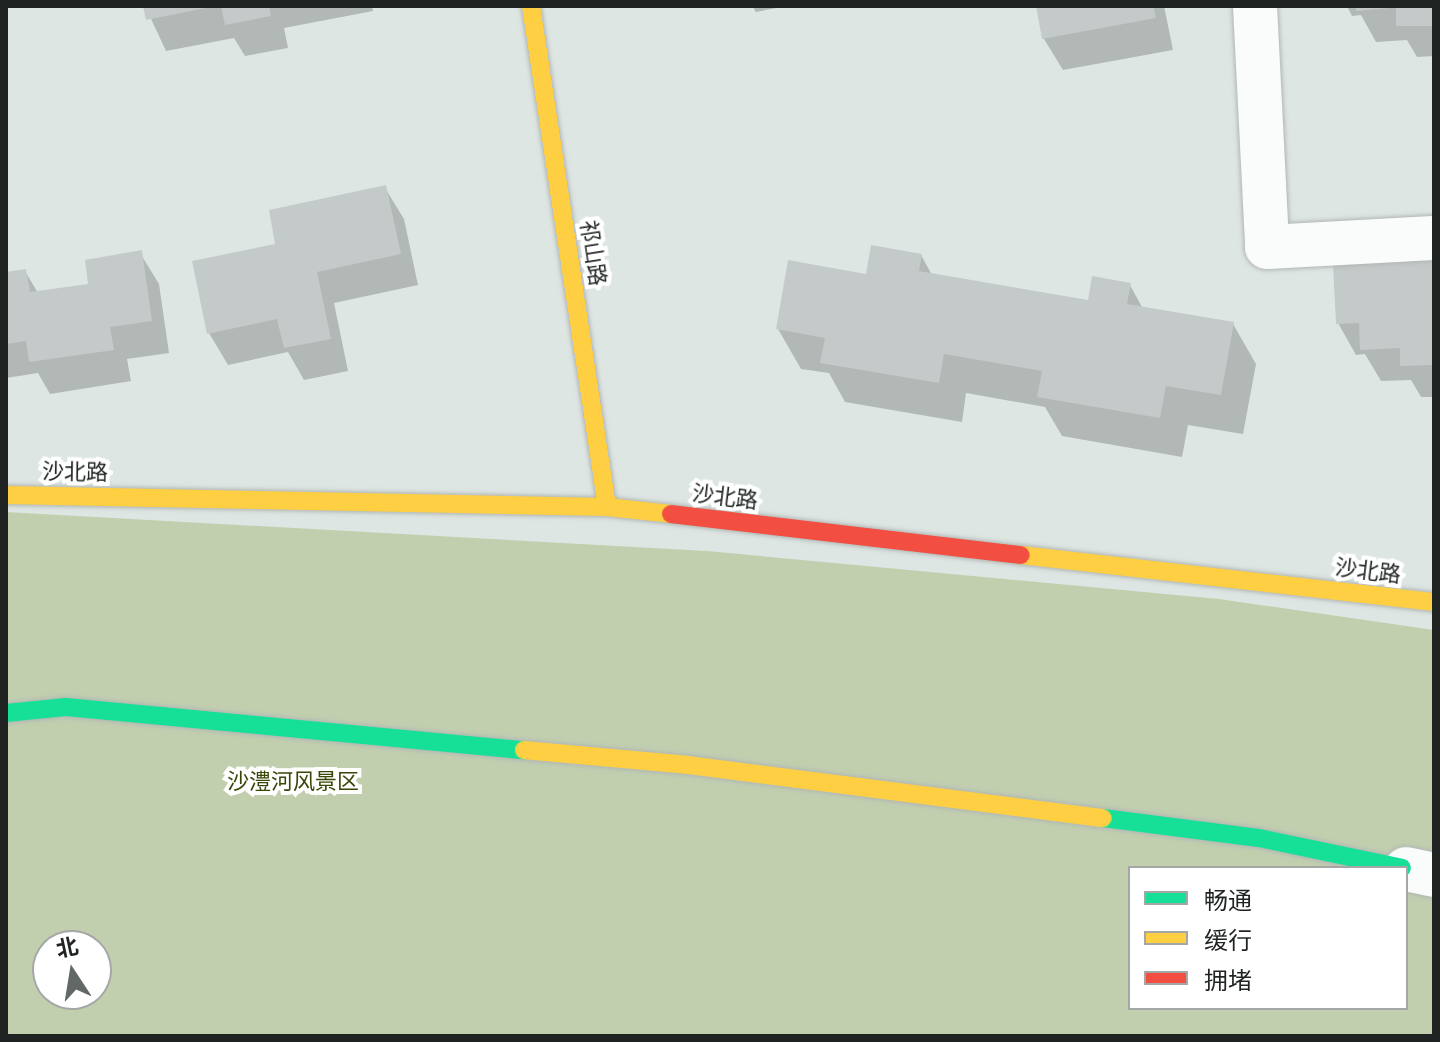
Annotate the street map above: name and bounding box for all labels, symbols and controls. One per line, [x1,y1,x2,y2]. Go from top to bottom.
street label: 祁山路 [575,218,611,288]
street label: 沙北路 [42,458,108,486]
street label: 沙北路 [691,480,759,514]
street label: 沙北路 [1334,554,1402,588]
park label: 沙澧河风景区 [227,769,359,795]
legend [1128,866,1408,1010]
text: 畅通 [1204,887,1252,915]
text: 缓行 [1204,927,1252,955]
north arrow [32,930,112,1010]
text: 北 [54,932,81,963]
text: 拥堵 [1204,967,1252,995]

